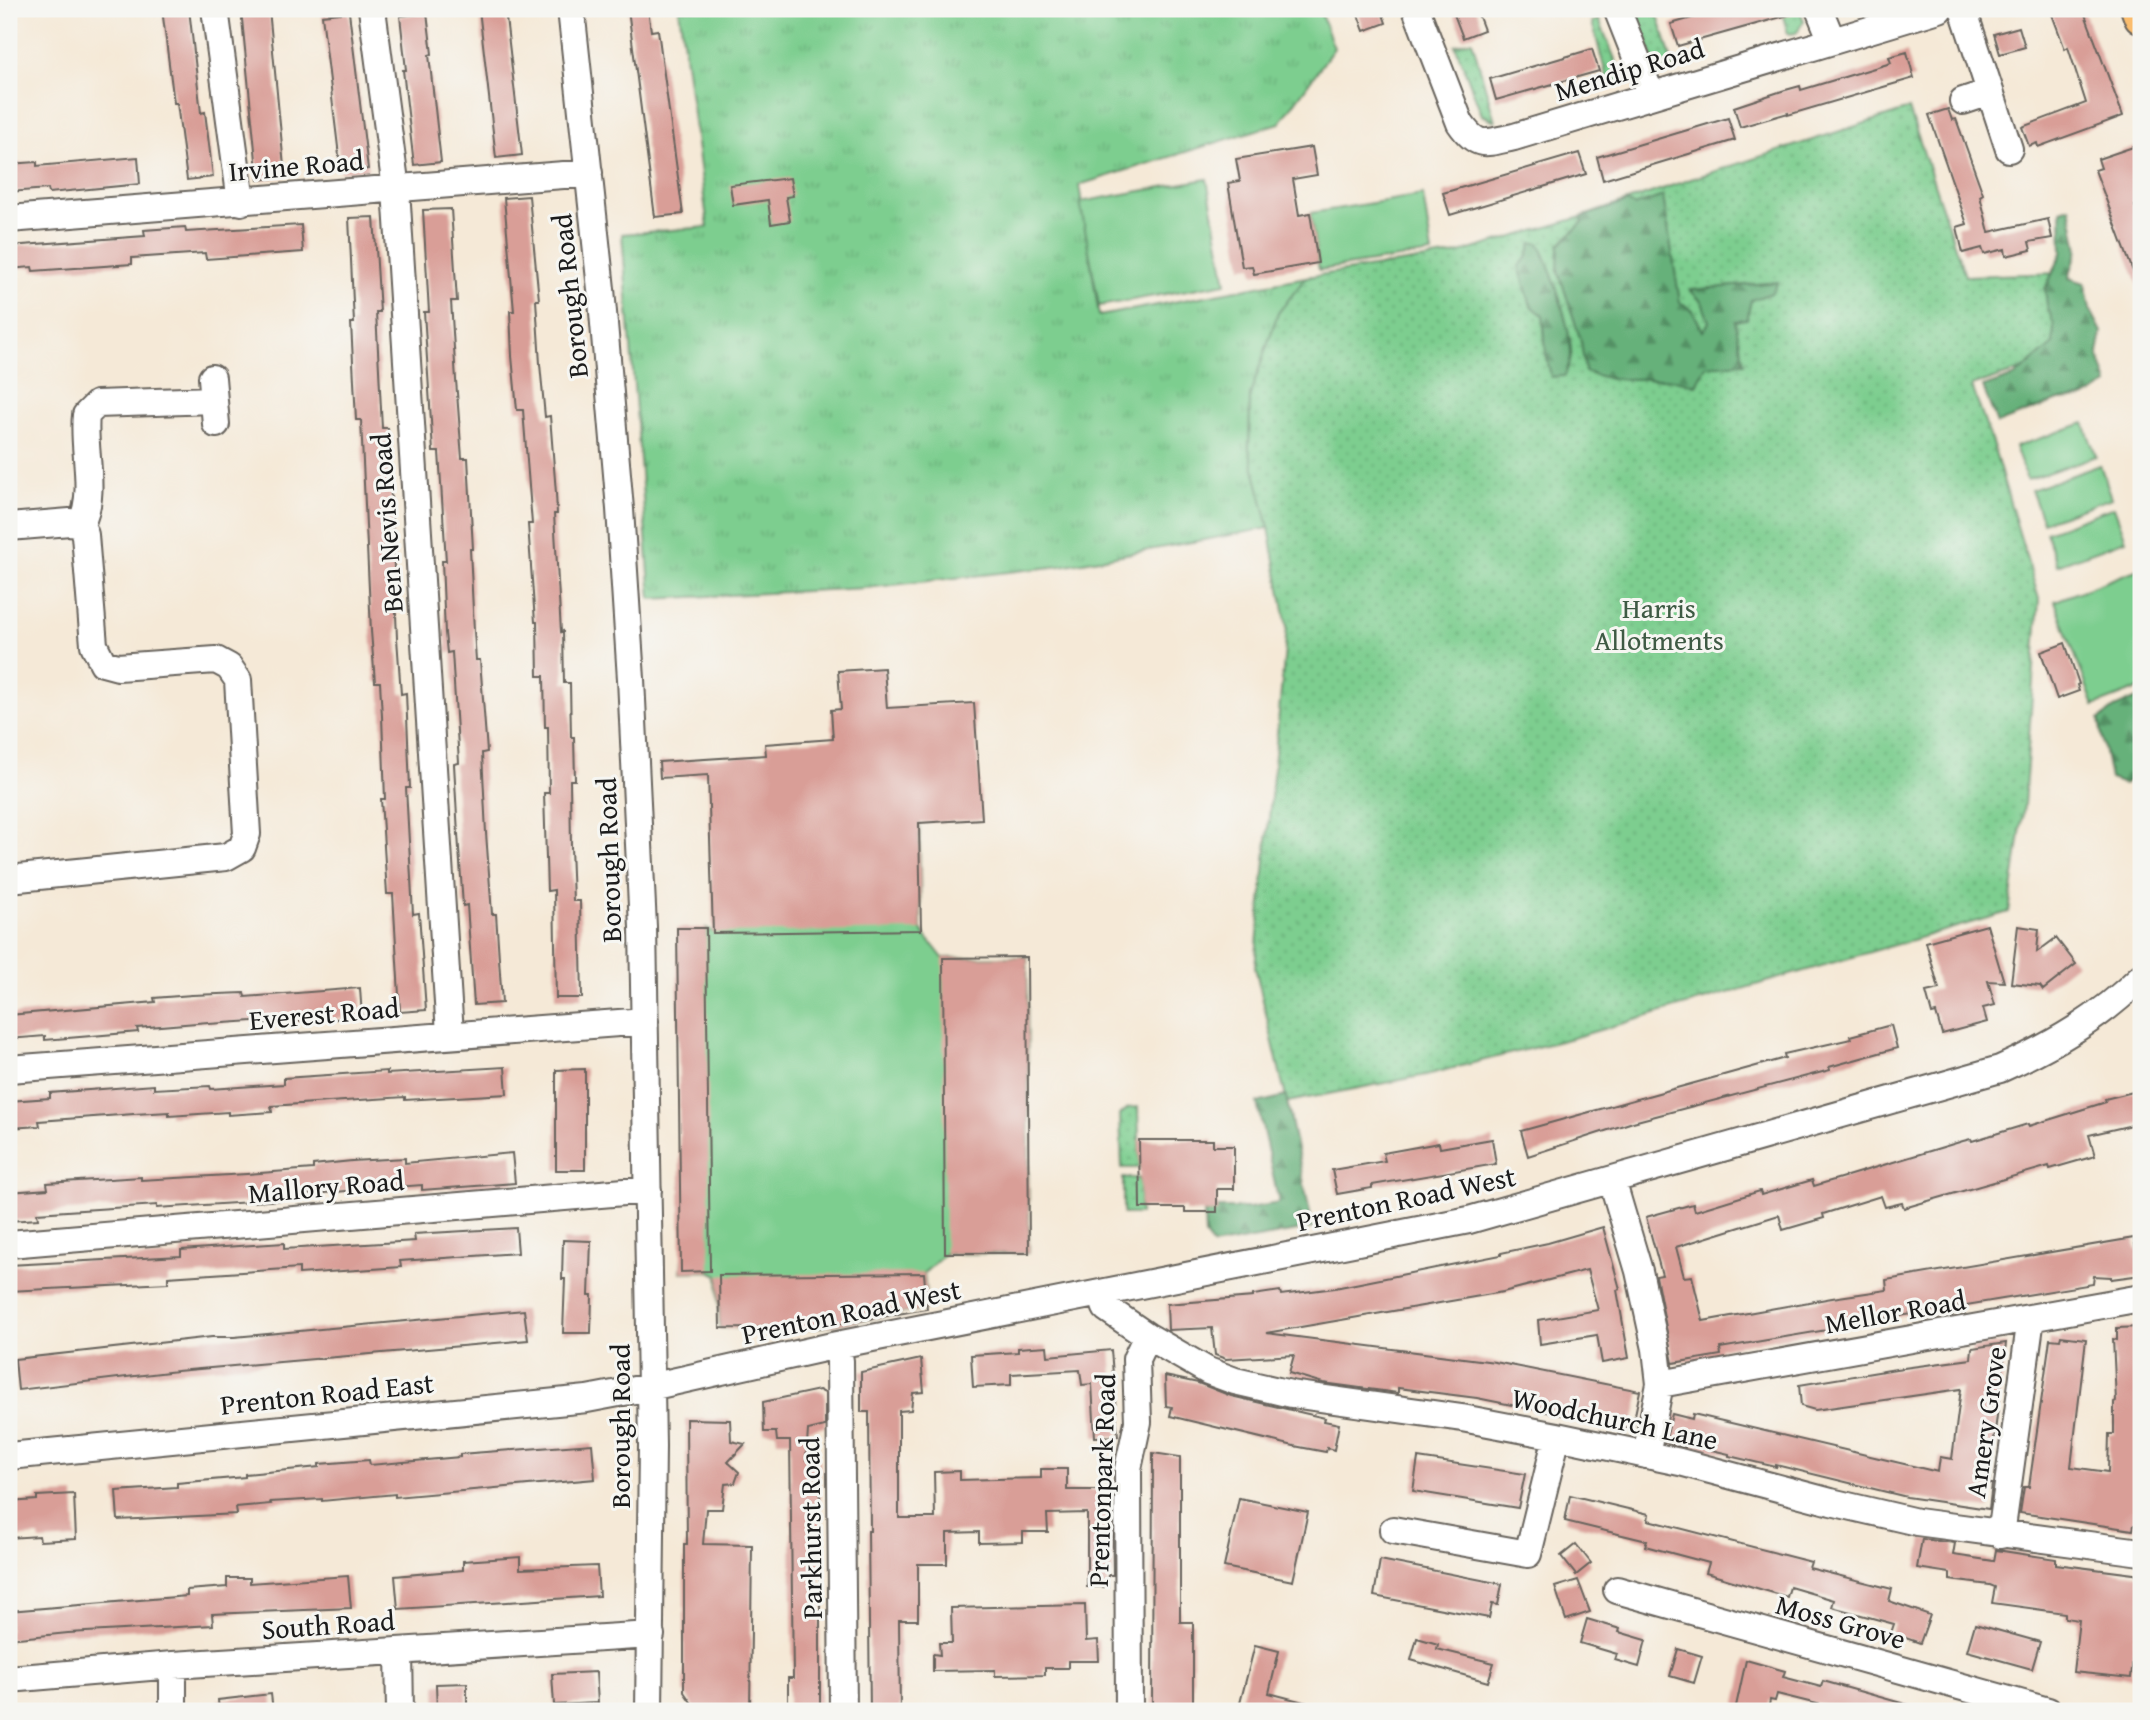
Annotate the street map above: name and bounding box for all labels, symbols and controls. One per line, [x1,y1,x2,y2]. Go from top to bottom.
street label: Mendip Road [1549,27,1709,111]
street label: Irvine Road [227,139,365,191]
street label: Borough Road [540,212,598,380]
street label: Ben Nevis Road [359,432,413,614]
park label: Harris Allotments [1594,587,1724,660]
street label: Borough Road [585,777,631,943]
street label: Everest Road [247,986,401,1040]
street label: Prenton Road West [1293,1155,1519,1241]
street label: Mallory Road [246,1159,406,1213]
street label: Prenton Road West [738,1268,964,1354]
street label: Mellor Road [1821,1278,1969,1344]
street label: Borough Road [599,1343,640,1509]
street label: Amery Grove [1954,1344,2016,1500]
street label: Prenton Road East [218,1361,436,1425]
street label: Prentonpark Road [1077,1372,1125,1588]
street label: Woodchurch Lane [1508,1376,1722,1460]
street label: Parkhurst Road [788,1437,832,1619]
street label: Moss Grove [1771,1583,1911,1659]
street label: South Road [260,1599,396,1649]

